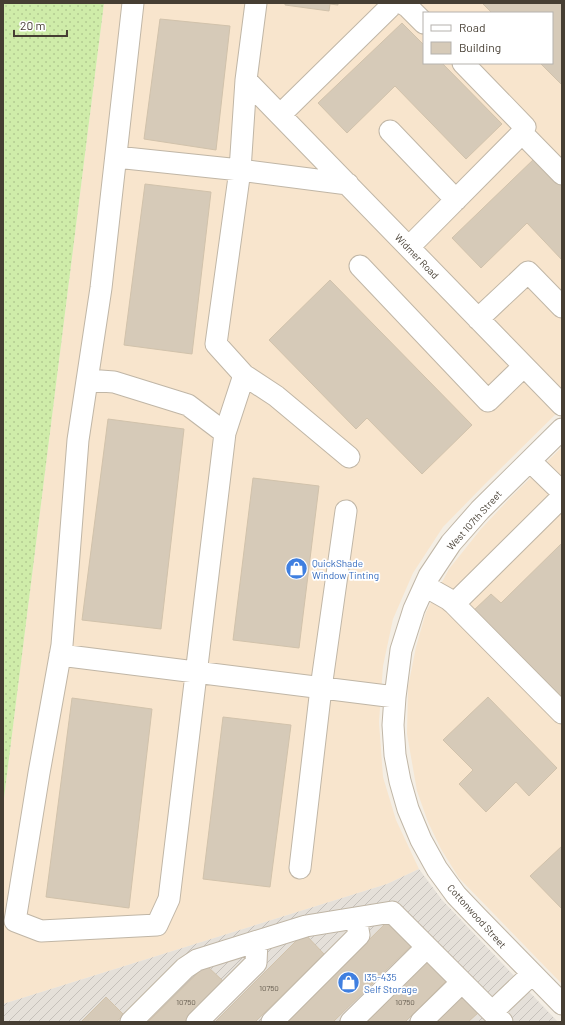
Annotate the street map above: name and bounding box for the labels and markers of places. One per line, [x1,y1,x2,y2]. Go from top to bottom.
shop icon: QuickShade Window Tinting [284,556,310,582]
place label: QuickShade Window Tinting [312,557,379,581]
shop icon: I35-435 Self Storage [336,970,362,996]
place label: I35-435 Self Storage [364,971,417,995]

